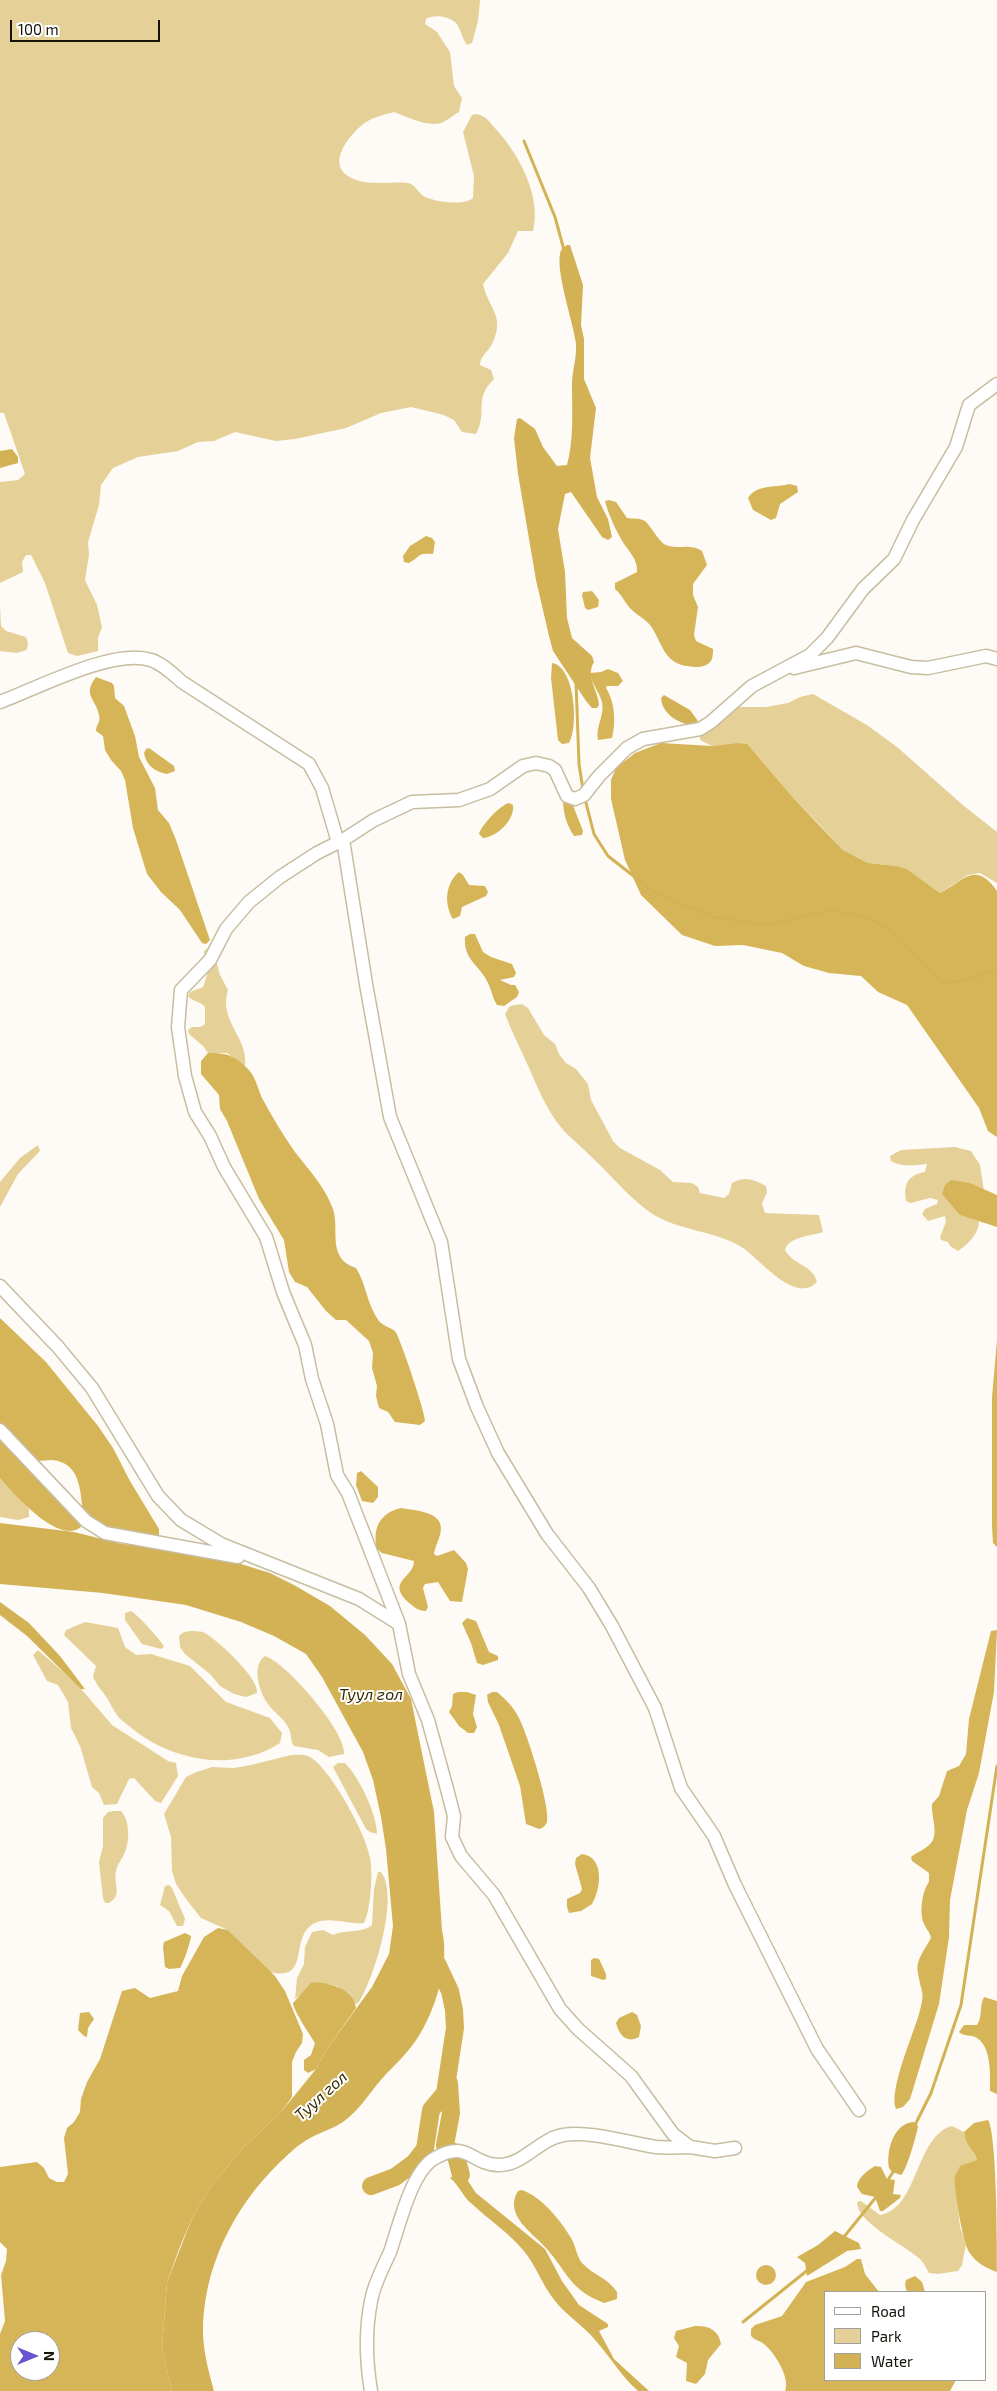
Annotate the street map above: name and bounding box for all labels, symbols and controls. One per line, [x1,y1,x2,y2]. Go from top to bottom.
scale bar [12,10,162,42]
text: 100 m [18,20,59,38]
water label: Туул гол [339,1685,403,1705]
water label: Туул гол [291,2067,351,2125]
legend [824,2291,987,2381]
text: Road [871,2302,906,2320]
text: Park [871,2327,902,2345]
north arrow [10,2331,60,2381]
text: N [41,2351,58,2361]
text: Water [871,2352,913,2370]

